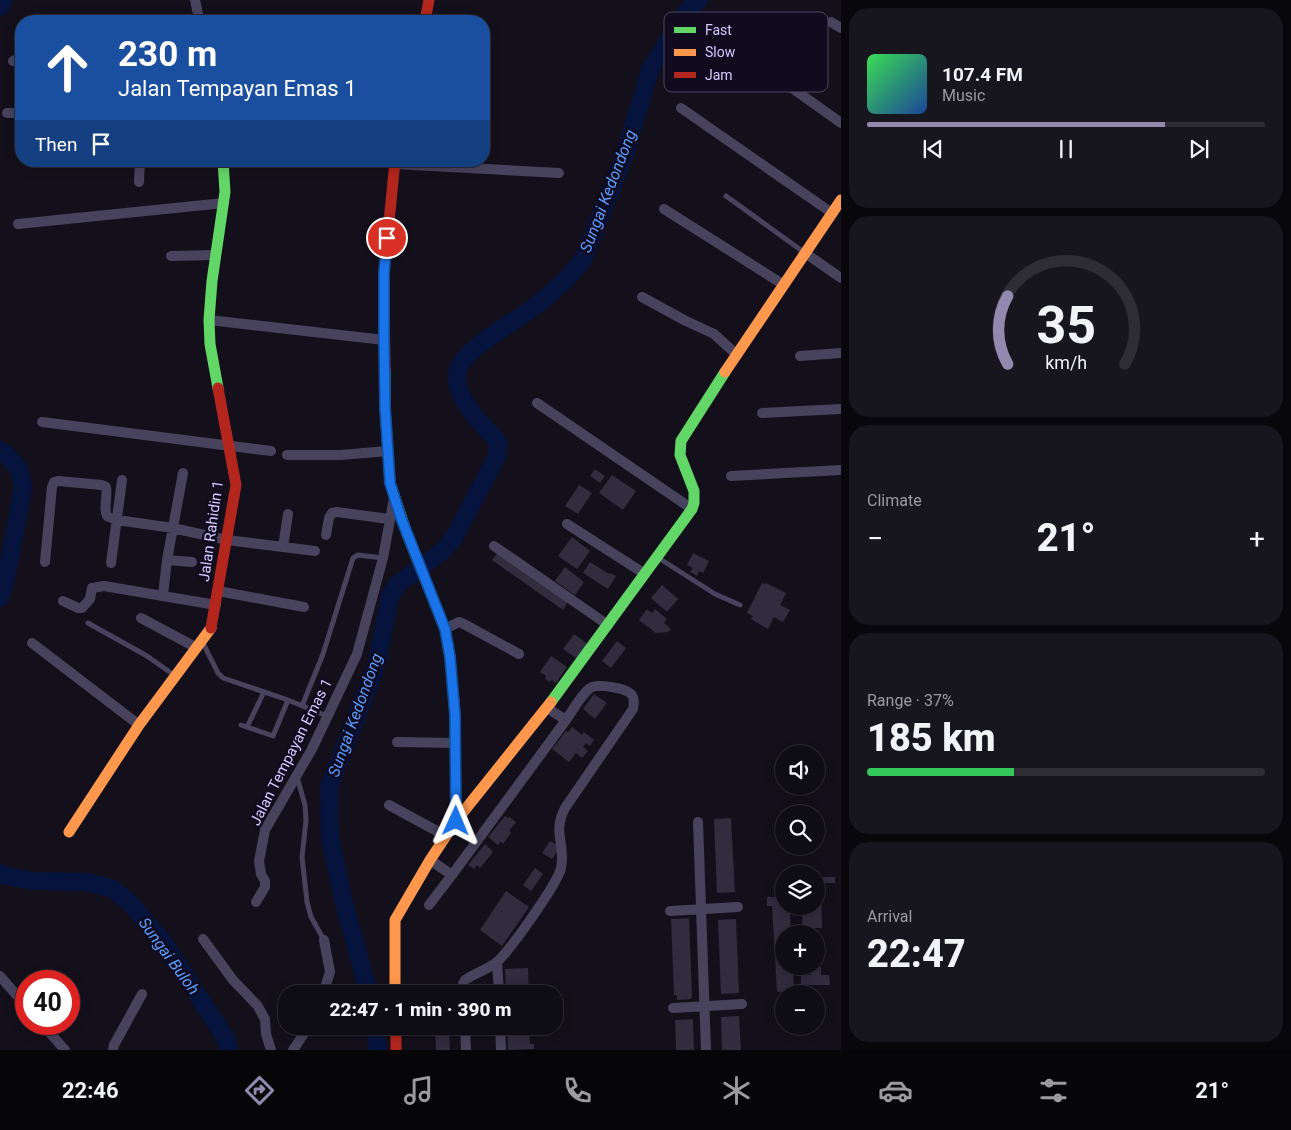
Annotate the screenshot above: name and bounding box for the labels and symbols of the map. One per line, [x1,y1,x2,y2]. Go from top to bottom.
legend [664,12,828,92]
text: Fast [705,22,732,38]
text: Slow [705,44,736,60]
text: Jam [705,67,733,83]
water label: Sungai Kedondong [576,127,640,255]
pin [366,217,408,259]
street label: Jalan Rahidin 1 [195,479,227,583]
water label: Sungai Kedondong [324,650,386,779]
street label: Jalan Tempayan Emas 1 [246,675,336,829]
position arrow [429,794,481,846]
water label: Sungai Buloh [135,914,203,998]
speed limit sign: 40 [15,970,80,1035]

